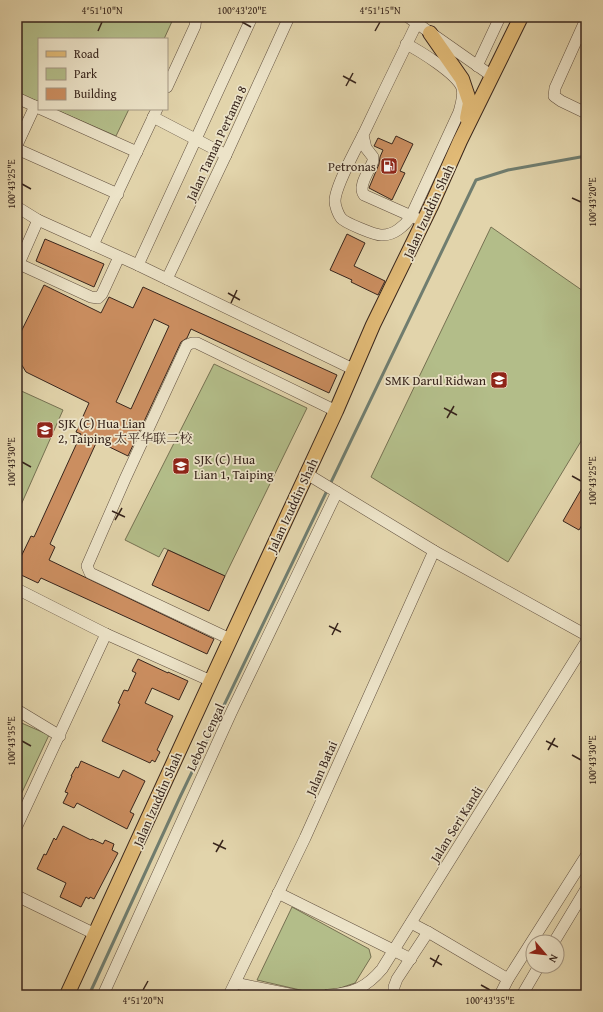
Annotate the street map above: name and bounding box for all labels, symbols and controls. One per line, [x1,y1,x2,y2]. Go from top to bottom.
text: 4°51'10"N [81,3,123,18]
text: 100°43'20"E [217,3,267,18]
text: 4°51'15"N [359,3,401,18]
legend [38,38,168,110]
text: Road [74,45,100,62]
text: Park [74,65,98,82]
street label: Jalan Taman Pertama 8 [181,82,252,206]
text: Building [74,85,117,102]
fuel station icon: Petronas [379,156,399,176]
place label: Petronas [328,157,376,176]
text: 100°43'25"E [4,159,19,209]
street label: Jalan Izuddin Shah [398,160,459,263]
text: 100°43'20"E [585,177,600,227]
school or university icon: SMK Darul Ridwan [489,370,509,390]
place label: SMK Darul Ridwan [385,371,487,390]
place label: SJK (C) Hua Lian 2, Taiping 太平华联二校 [58,414,192,448]
school or university icon: SJK (C) Hua Lian 2, Taiping 太平华联二校 [35,420,55,440]
text: 100°43'30"E [4,437,19,487]
place label: SJK (C) Hua Lian 1, Taiping [194,450,274,484]
street label: Jalan Izuddin Shah [262,454,323,557]
school or university icon: SJK (C) Hua Lian 1, Taiping [171,456,191,476]
text: 100°43'25"E [585,456,600,506]
street label: Leboh Cengal [181,700,230,774]
text: 100°43'35"E [4,716,19,766]
text: 100°43'30"E [585,735,600,785]
street label: Jalan Batai [300,737,342,800]
street label: Jalan Izuddin Shah [127,748,187,851]
street label: Jalan Seri Kandi [424,782,488,868]
north arrow [525,934,565,974]
text: N [545,952,563,966]
text: 4°51'20"N [122,993,164,1008]
text: 100°43'35"E [465,993,515,1008]

